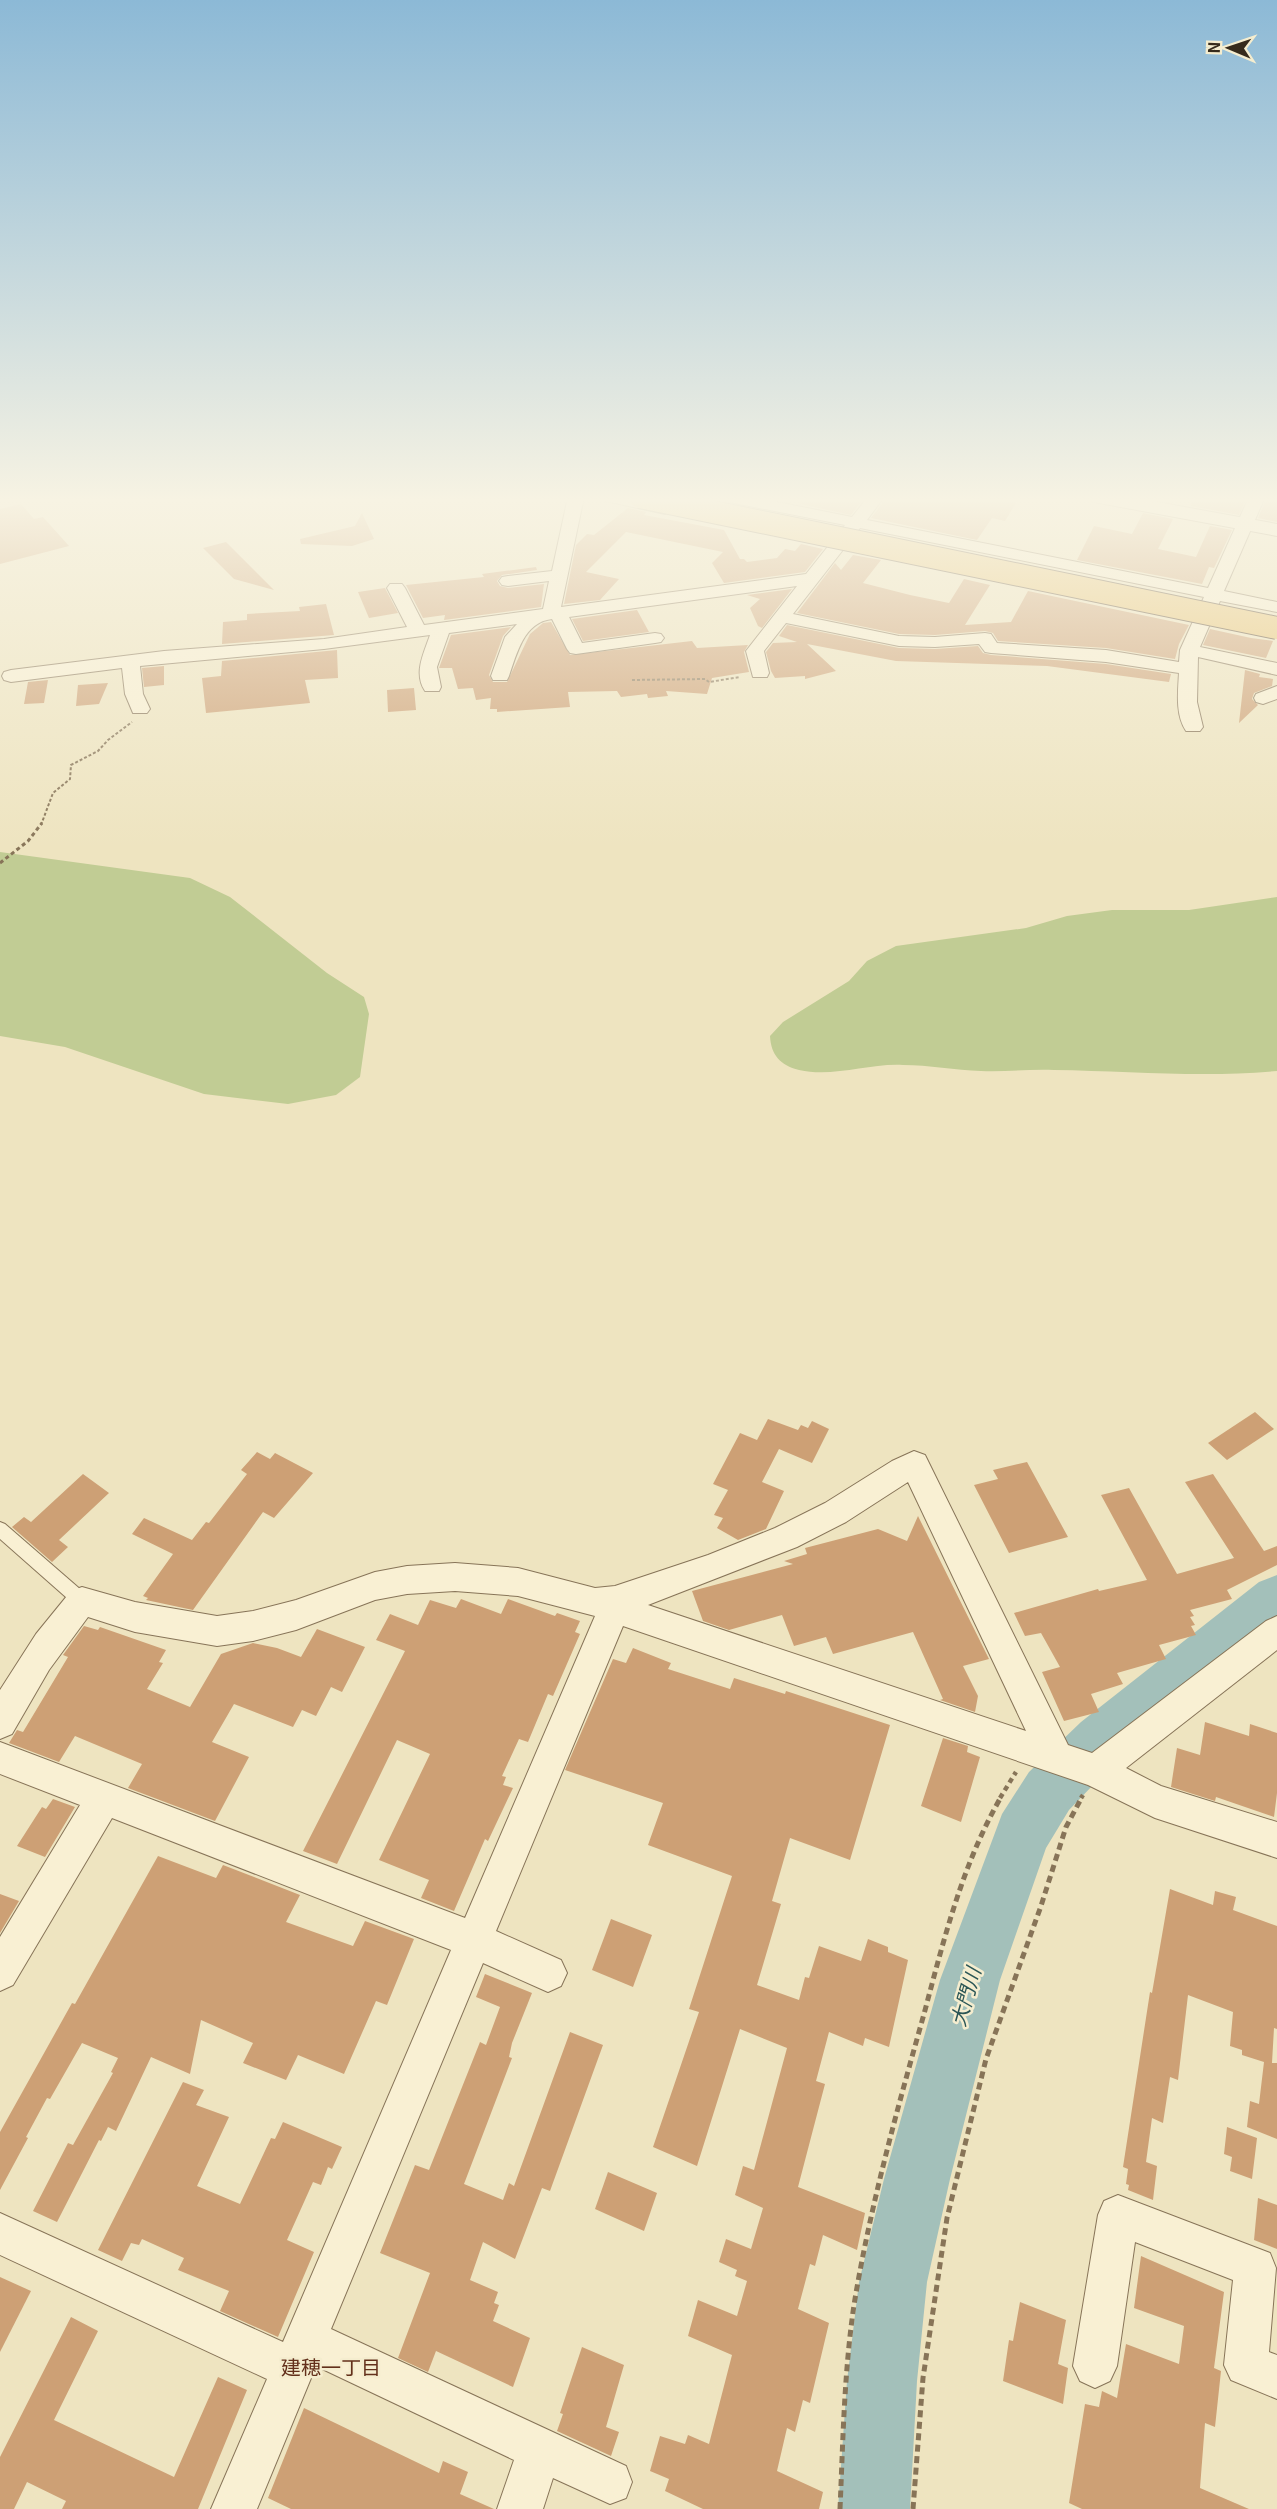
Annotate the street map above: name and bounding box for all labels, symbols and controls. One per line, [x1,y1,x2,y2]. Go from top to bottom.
north arrow [1199,18,1259,78]
text: N [1201,41,1225,54]
water label: 大門川 [942,1962,987,2029]
district label: 建穂一丁目 [281,2352,381,2381]

